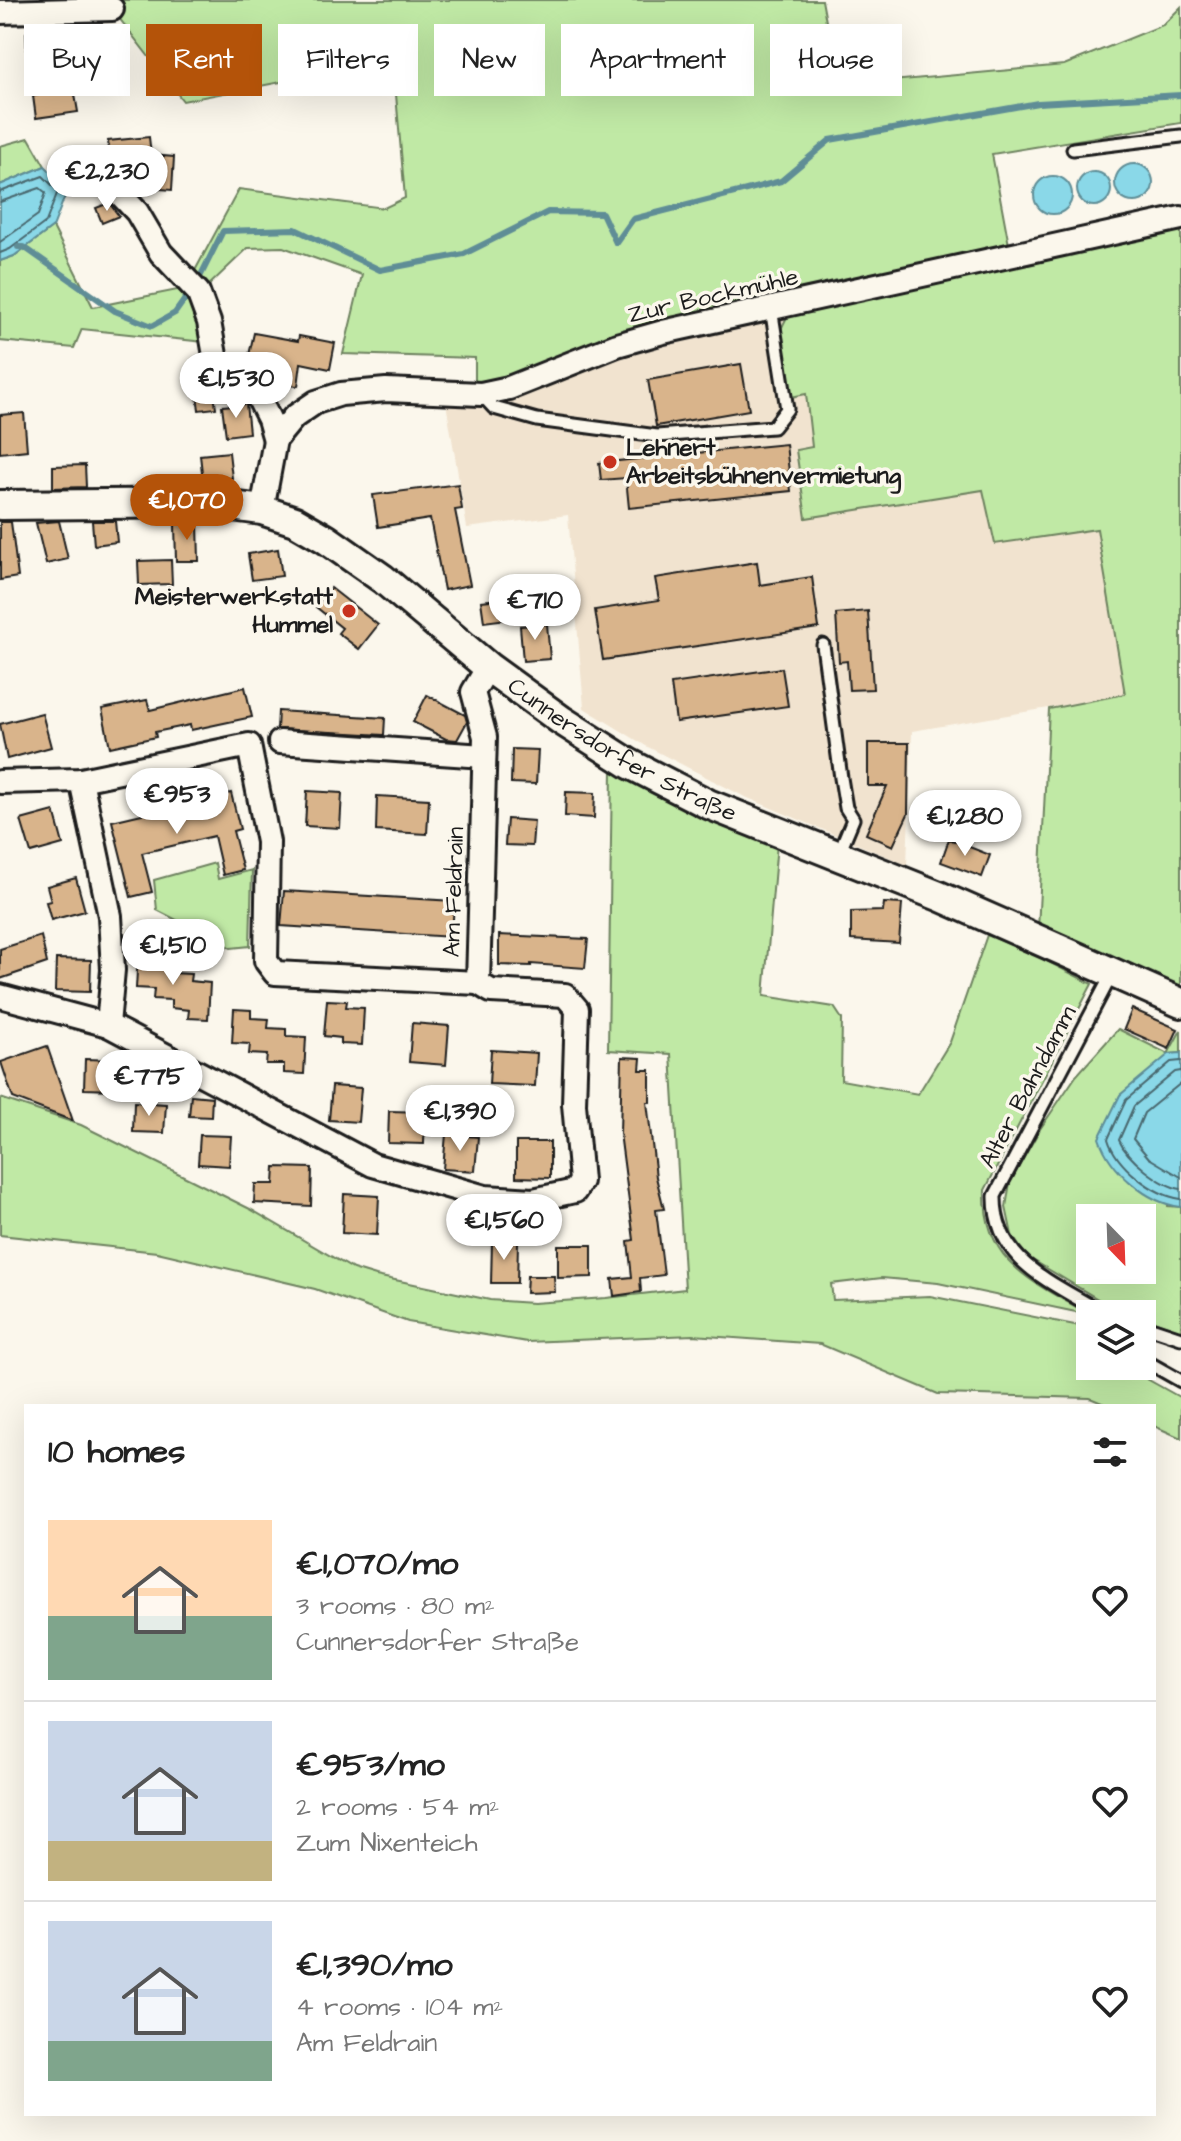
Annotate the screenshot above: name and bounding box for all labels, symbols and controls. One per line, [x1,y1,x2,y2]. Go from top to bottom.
chip: Buy [24,24,130,96]
chip: Rent [146,24,262,96]
chip: Filters [278,24,418,96]
chip: New [434,24,545,96]
chip: Apartment [561,24,754,96]
chip: House [770,24,902,96]
pin: €2,230 [42,145,172,213]
text: €2,230 [65,153,149,189]
street label: Zur Bockmühle [624,260,802,332]
pin: €1,530 [171,352,301,420]
text: €1,530 [198,360,274,396]
place label: Lehnert Arbeitsbühnenvermietung [626,431,902,494]
marker: Lehnert Arbeitsbühnenvermietung [601,453,619,471]
pin: €1,070 [122,474,252,542]
text: €1,070 [148,482,226,518]
pin: €710 [488,574,582,642]
place label: Meisterwerkstatt Hummel [135,580,333,642]
text: €710 [507,582,563,618]
marker: Meisterwerkstatt Hummel [340,602,358,620]
street label: Cunnersdorfer Straße [500,669,741,831]
pin: €953 [130,768,224,836]
text: €953 [143,776,211,812]
pin: €1,280 [900,790,1030,858]
text: €1,280 [927,798,1003,834]
street label: Am Feldrain [435,826,473,958]
pin: €1,510 [108,919,238,987]
text: €1,510 [140,927,206,963]
street label: Alter Bahndamm [971,999,1085,1174]
pin: €775 [102,1050,196,1118]
text: €775 [113,1058,185,1094]
pin: €1,390 [395,1085,525,1153]
text: €1,390 [423,1093,497,1129]
pin: €1,560 [439,1194,569,1262]
text: €1,560 [464,1202,544,1238]
north arrow [1076,1204,1156,1284]
map controls [1076,1204,1156,1380]
button: layers [1076,1300,1156,1380]
text: 10 homes [48,1428,185,1476]
icon: filters [1088,1430,1132,1474]
text: €1,070/mo [296,1540,458,1588]
icon: home [112,1552,208,1648]
icon: heart [1088,1578,1132,1622]
text: 3 rooms · 80 m² [296,1588,495,1624]
text: Cunnersdorfer Straße [296,1624,579,1660]
text: €953/mo [296,1741,445,1789]
icon: home [112,1753,208,1849]
icon: heart [1088,1779,1132,1823]
text: 2 rooms · 54 m² [296,1789,499,1825]
text: Zum Nixenteich [296,1825,478,1861]
text: €1,390/mo [296,1941,453,1989]
icon: home [112,1953,208,2049]
icon: heart [1088,1979,1132,2023]
text: 4 rooms · 104 m² [296,1989,503,2025]
text: Am Feldrain [296,2025,437,2061]

